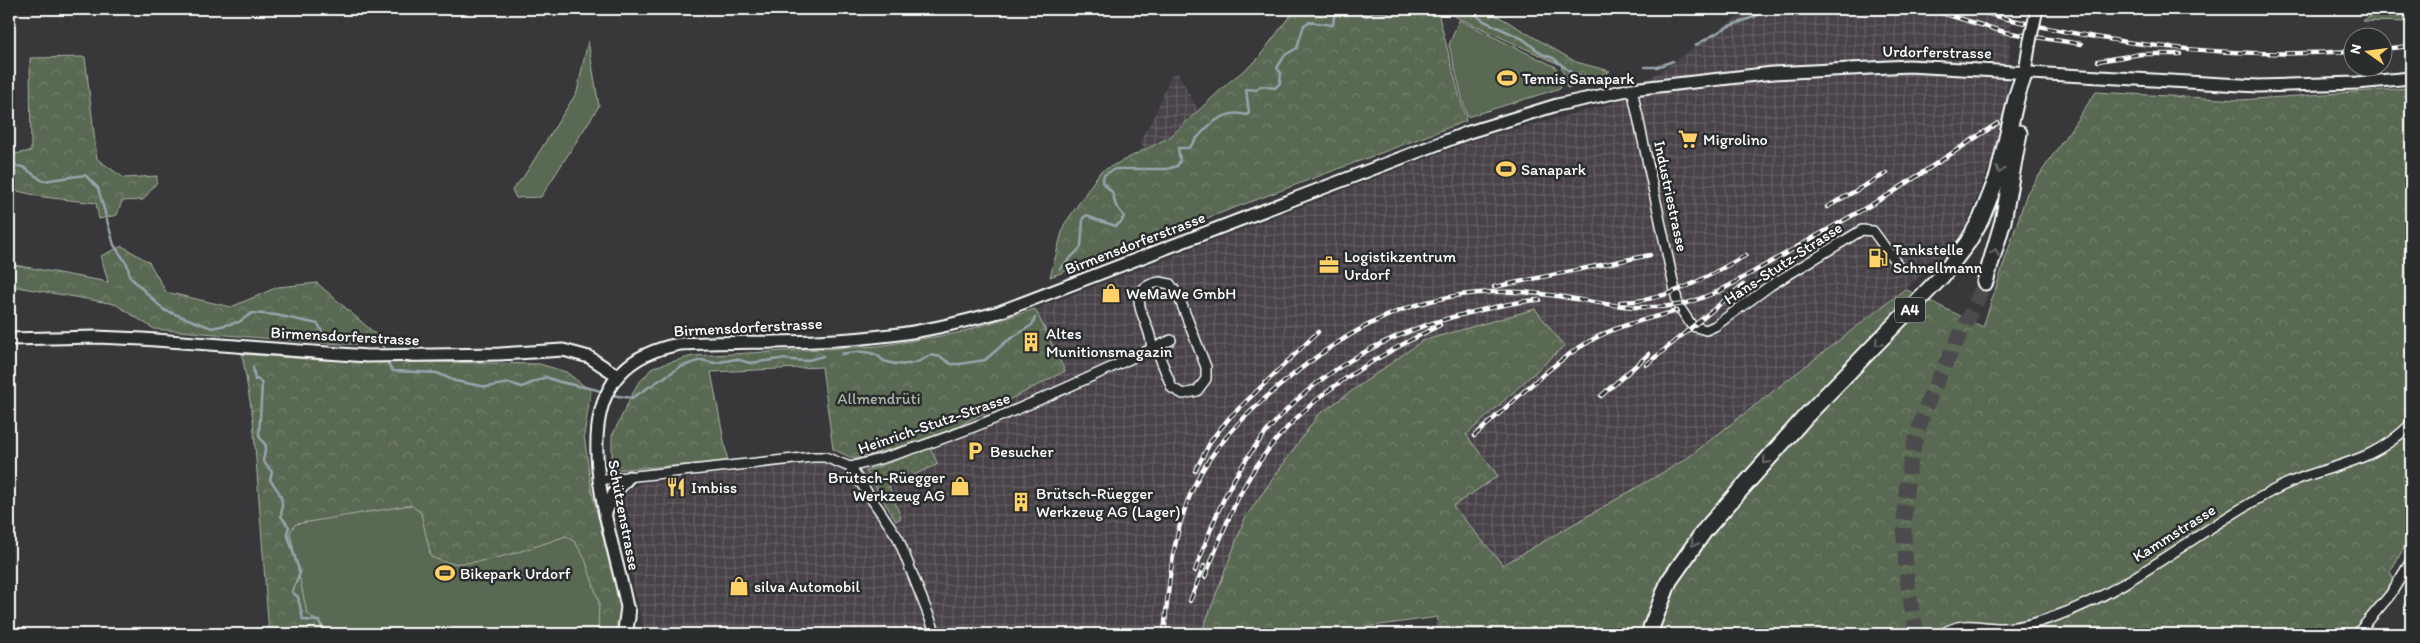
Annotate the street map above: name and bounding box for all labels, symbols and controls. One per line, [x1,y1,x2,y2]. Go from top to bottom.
north arrow [2342,28,2392,78]
street label: Urdorferstrasse [1882,42,1992,62]
text: N [2346,42,2365,56]
sports icon: Tennis Sanapark [1496,67,1518,89]
place label: Tennis Sanapark [1522,69,1635,88]
supermarket icon: Migrolino [1677,128,1699,150]
place label: Migrolino [1703,130,1768,149]
street label: Industriestrasse [1650,139,1692,253]
sports icon: Sanapark [1495,158,1517,180]
place label: Sanapark [1521,160,1587,179]
one-way arrow [1995,165,2006,174]
street label: Birmensdorferstrasse [1062,207,1208,279]
street label: Hans-Stutz-Strasse [1720,218,1846,308]
place label: Tankstelle Schnellmann [1893,240,1983,277]
place label: Logistikzentrum Urdorf [1344,247,1457,284]
fuel station icon: Tankstelle Schnellmann [1867,247,1889,269]
one-way arrow [1989,248,1999,257]
office icon: Logistikzentrum Urdorf [1318,254,1340,276]
shop icon: WeMaWe GmbH [1100,282,1122,304]
place label: WeMaWe GmbH [1126,284,1236,303]
road number: A4 [1895,298,1925,322]
street label: Birmensdorferstrasse [673,314,823,340]
street label: Birmensdorferstrasse [270,323,420,349]
place label: Altes Munitionsmagazin [1046,324,1173,361]
building icon: Altes Munitionsmagazin [1020,331,1042,353]
one-way arrow [1875,337,1884,346]
street label: Heinrich-Stutz-Strasse [855,388,1013,458]
park label: Allmendrüti [837,389,921,408]
parking icon: Besucher [964,440,986,462]
place label: Besucher [990,442,1054,461]
one-way arrow [1763,455,1772,464]
street label: Schützenstrasse [604,458,644,572]
place label: Brütsch-Rüegger Werkzeug AG [828,468,945,505]
shop icon: Brütsch-Rüegger Werkzeug AG [949,475,971,497]
restaurant icon: Imbiss [665,476,687,498]
place label: Imbiss [691,478,737,497]
place label: Brütsch-Rüegger Werkzeug AG (Lager) [1036,484,1180,521]
building icon: Brütsch-Rüegger Werkzeug AG (Lager) [1010,491,1032,513]
street label: Kammstrasse [2129,500,2219,566]
one-way arrow [1691,537,1700,547]
sports icon: Bikepark Urdorf [434,562,456,584]
place label: Bikepark Urdorf [460,564,571,583]
shop icon: silva Automobil [728,575,750,597]
place label: silva Automobil [754,577,860,596]

